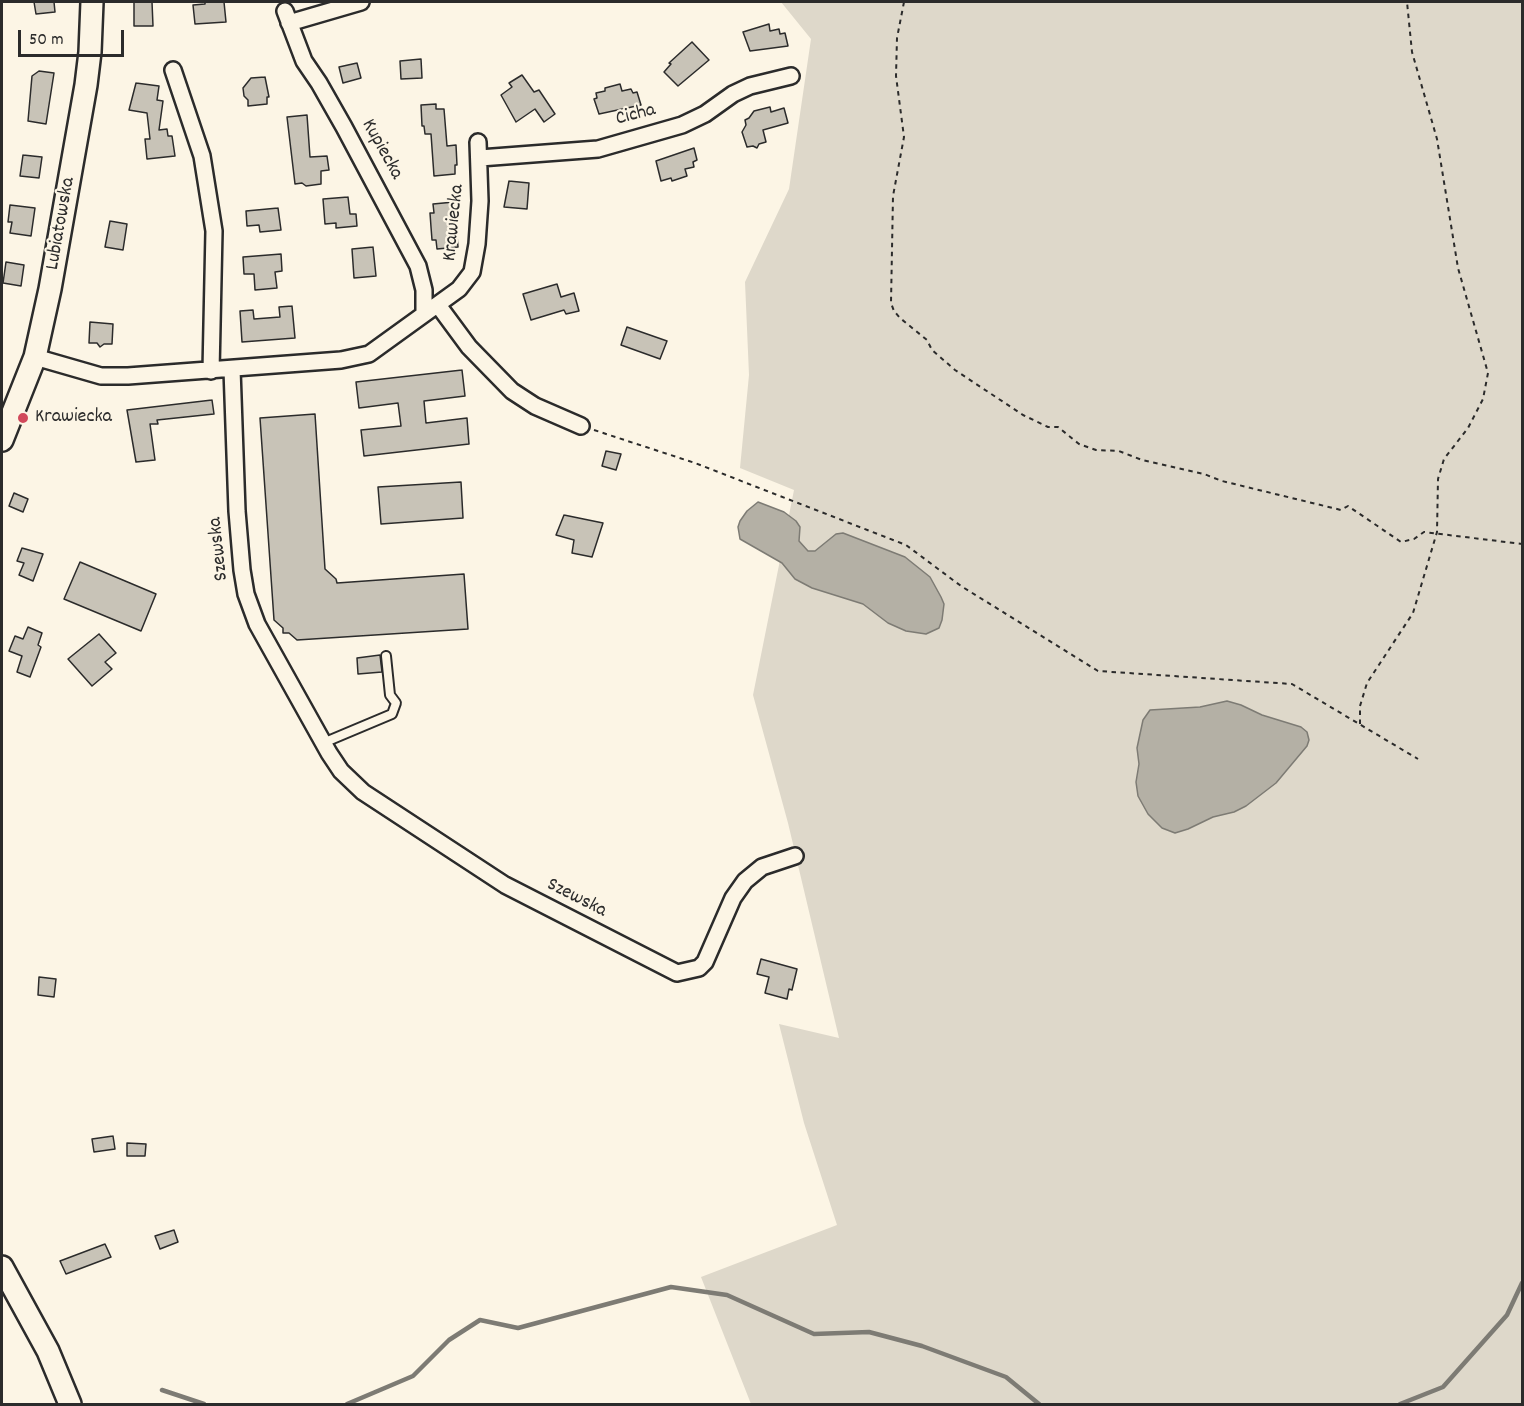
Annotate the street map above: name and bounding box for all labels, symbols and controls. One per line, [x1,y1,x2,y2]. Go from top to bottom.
scale bar [21,18,128,56]
text: 50 m [29,28,64,53]
street label: Cicha [614,99,658,133]
street label: Kupiecka [355,116,407,184]
street label: Lubiatowska [42,176,82,272]
street label: Krawiecka [439,183,471,263]
place label: Krawiecka [35,406,112,430]
marker: Krawiecka [16,411,30,425]
street label: Szewska [205,516,235,582]
street label: Szewska [542,874,610,924]

